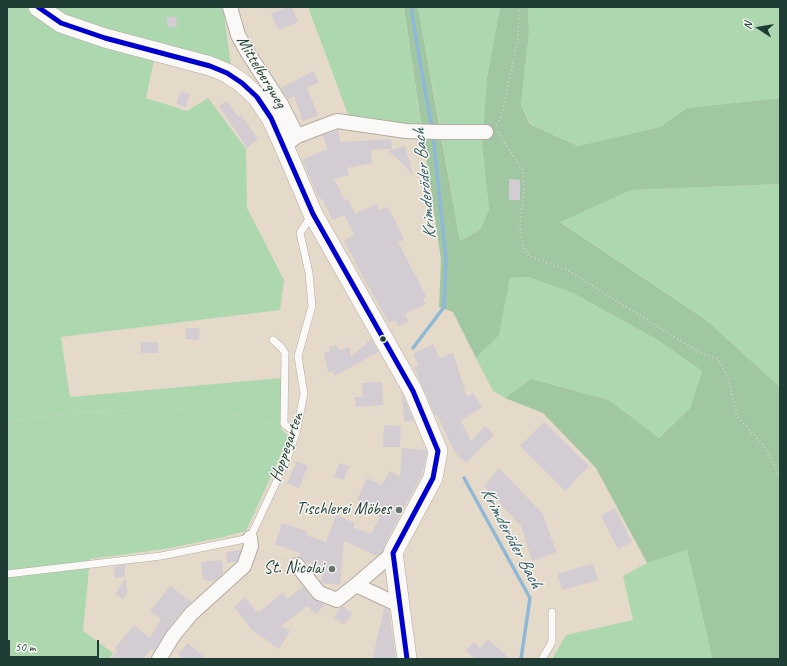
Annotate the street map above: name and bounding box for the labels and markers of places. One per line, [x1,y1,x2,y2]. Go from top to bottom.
unlabelled marker [378,334,388,344]
place label: Tischlerei Möbes [296,500,391,520]
marker: Tischlerei Möbes [394,505,404,515]
place label: St. Nicolai [264,559,324,579]
marker: St. Nicolai [327,564,337,574]

